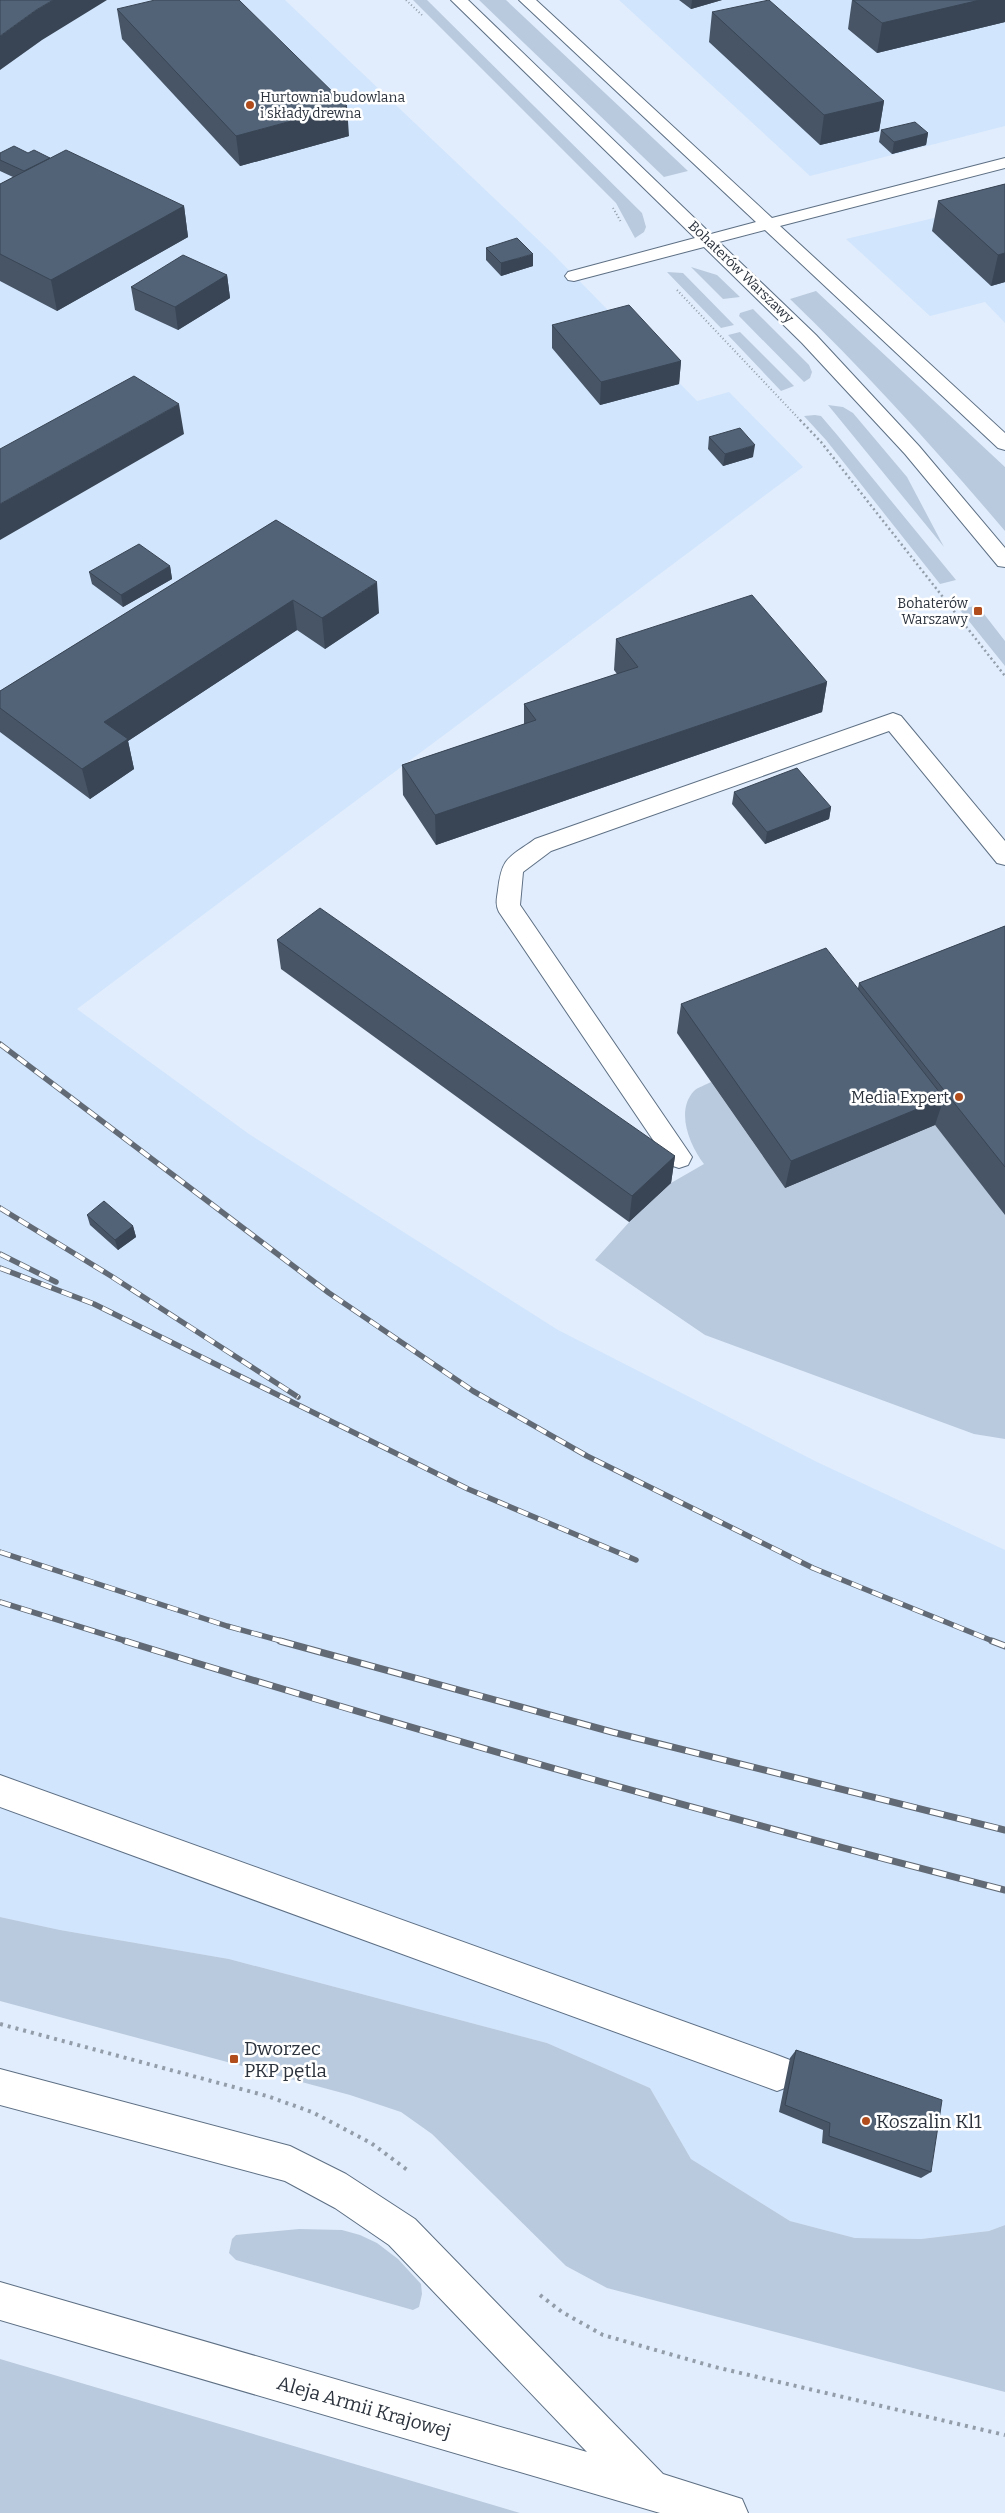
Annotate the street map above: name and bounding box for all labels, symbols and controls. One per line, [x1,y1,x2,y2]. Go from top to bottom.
place label: Hurtownia budowlana i składy drewna [260,89,405,122]
marker: Hurtownia budowlana i składy drewna [244,99,256,111]
street label: Bohaterów Warszawy [685,217,798,327]
place label: Bohaterów Warszawy [897,595,969,628]
marker: Bohaterów Warszawy [972,605,984,617]
place label: Media Expert [851,1088,949,1107]
marker: Media Expert [953,1091,965,1103]
place label: Dworzec PKP pętla [244,2037,327,2082]
marker: Dworzec PKP pętla [228,2053,240,2065]
place label: Koszalin Kl1 [876,2110,982,2133]
marker: Koszalin Kl1 [860,2115,872,2127]
street label: Aleja Armii Krajowej [274,2371,454,2443]

